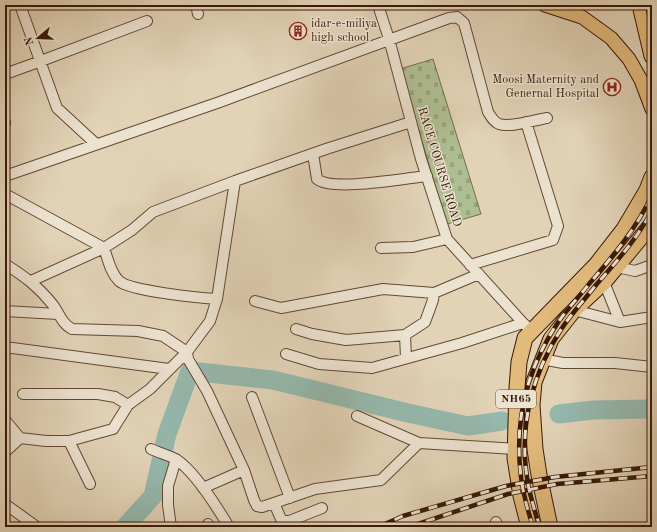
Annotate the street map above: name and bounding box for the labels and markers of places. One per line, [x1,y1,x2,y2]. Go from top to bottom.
place label: idar-e-miliya high school [311,18,377,44]
building icon: idar-e-miliya high school [288,21,308,41]
place label: Moosi Maternity and Genernal Hospital [492,74,599,100]
hospital icon: Moosi Maternity and Genernal Hospital [602,77,622,97]

